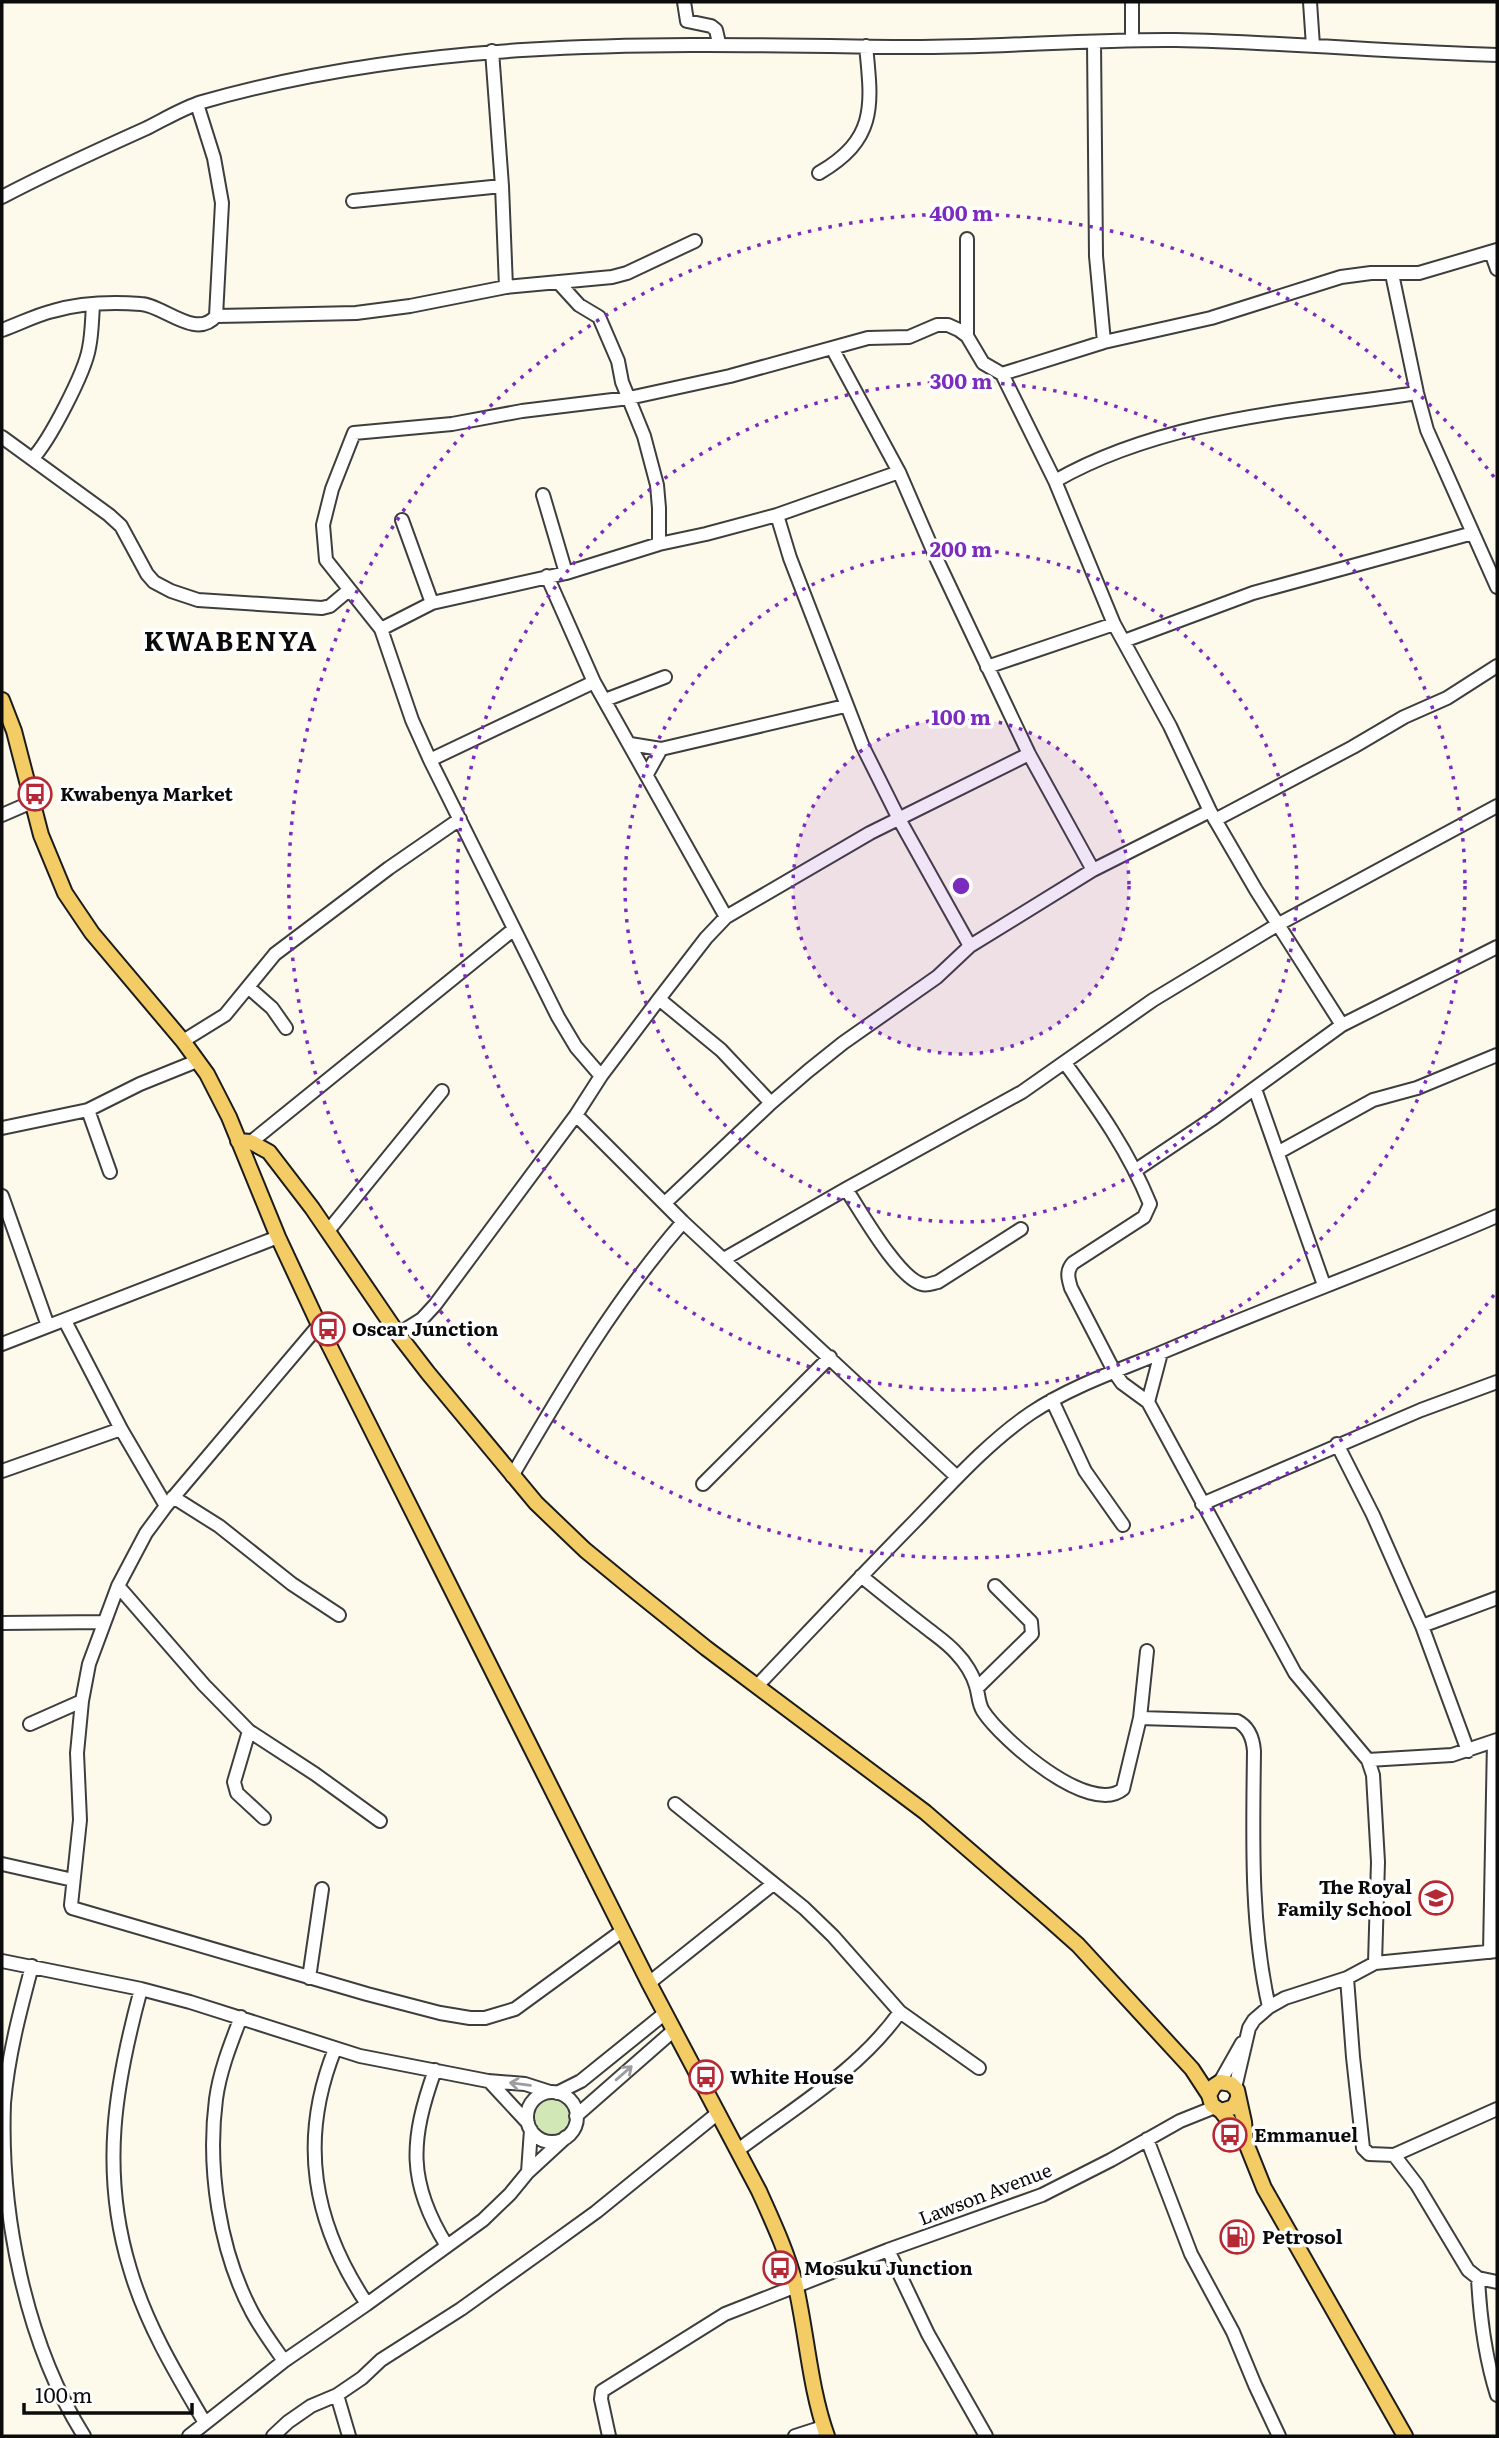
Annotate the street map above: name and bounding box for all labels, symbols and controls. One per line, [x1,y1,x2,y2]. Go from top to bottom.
text: 400 m [929,196,993,227]
text: 300 m [930,364,992,395]
text: 200 m [930,532,992,563]
district label: KWABENYA [144,620,318,659]
text: 100 m [931,700,991,731]
bus stop icon: Kwabenya Market [16,775,54,813]
place label: Kwabenya Market [60,779,234,807]
centre of rings [949,874,973,898]
bus stop icon: Oscar Junction [309,1310,347,1348]
place label: Oscar Junction [352,1314,498,1342]
place label: The Royal Family School [1277,1872,1412,1922]
school or university icon: The Royal Family School [1417,1879,1455,1917]
bus stop icon: White House [687,2058,725,2096]
place label: White House [730,2062,854,2090]
one-way arrow [615,2065,633,2081]
one-way arrow [509,2077,532,2090]
bus stop icon: Emmanuel [1211,2116,1249,2154]
place label: Emmanuel [1254,2120,1358,2148]
street label: Lawson Avenue [914,2155,1055,2231]
fuel station icon: Petrosol [1218,2218,1256,2256]
place label: Petrosol [1262,2222,1343,2250]
bus stop icon: Mosuku Junction [761,2249,799,2287]
place label: Mosuku Junction [804,2253,973,2281]
scale bar [24,2372,192,2416]
text: 100 m [35,2378,92,2409]

